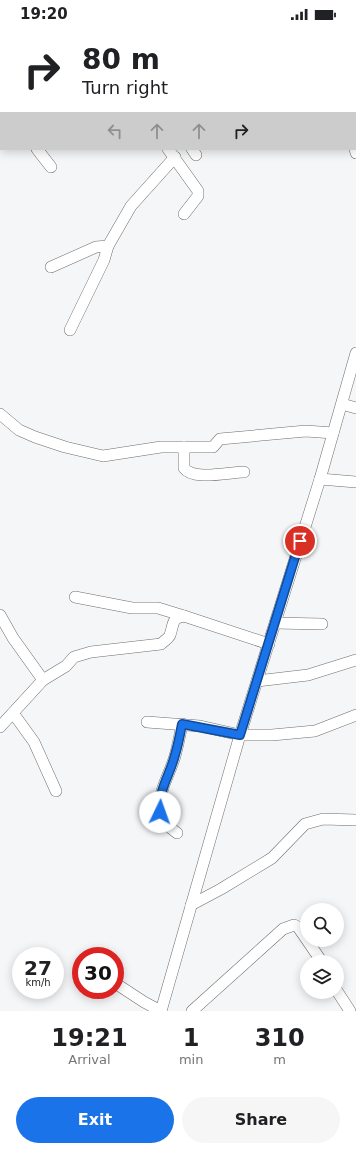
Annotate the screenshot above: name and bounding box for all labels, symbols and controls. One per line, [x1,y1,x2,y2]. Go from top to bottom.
text: 19:20 [20,5,68,23]
text: 80 m [82,43,160,76]
icon: right [16,44,68,96]
text: Turn right [82,77,168,98]
icon: left [104,120,126,142]
icon: ahead [146,120,168,142]
icon: ahead [188,120,210,142]
icon: right [230,120,252,142]
pin [283,524,317,558]
icon: arrive [289,530,311,552]
position arrow [139,791,181,833]
map controls [300,903,344,999]
button: search [300,903,344,947]
speed limit sign: 30 [72,947,124,999]
button: layers [300,955,344,999]
text: 27 [24,956,52,980]
text: km/h [25,977,51,988]
text: 19:21 [51,1024,128,1052]
text: 1 [183,1024,199,1052]
text: 310 [255,1024,305,1052]
text: Arrival [68,1052,111,1067]
text: min [179,1052,203,1067]
text: m [273,1052,286,1067]
button: Exit [16,1097,174,1143]
button: Share [182,1097,340,1143]

